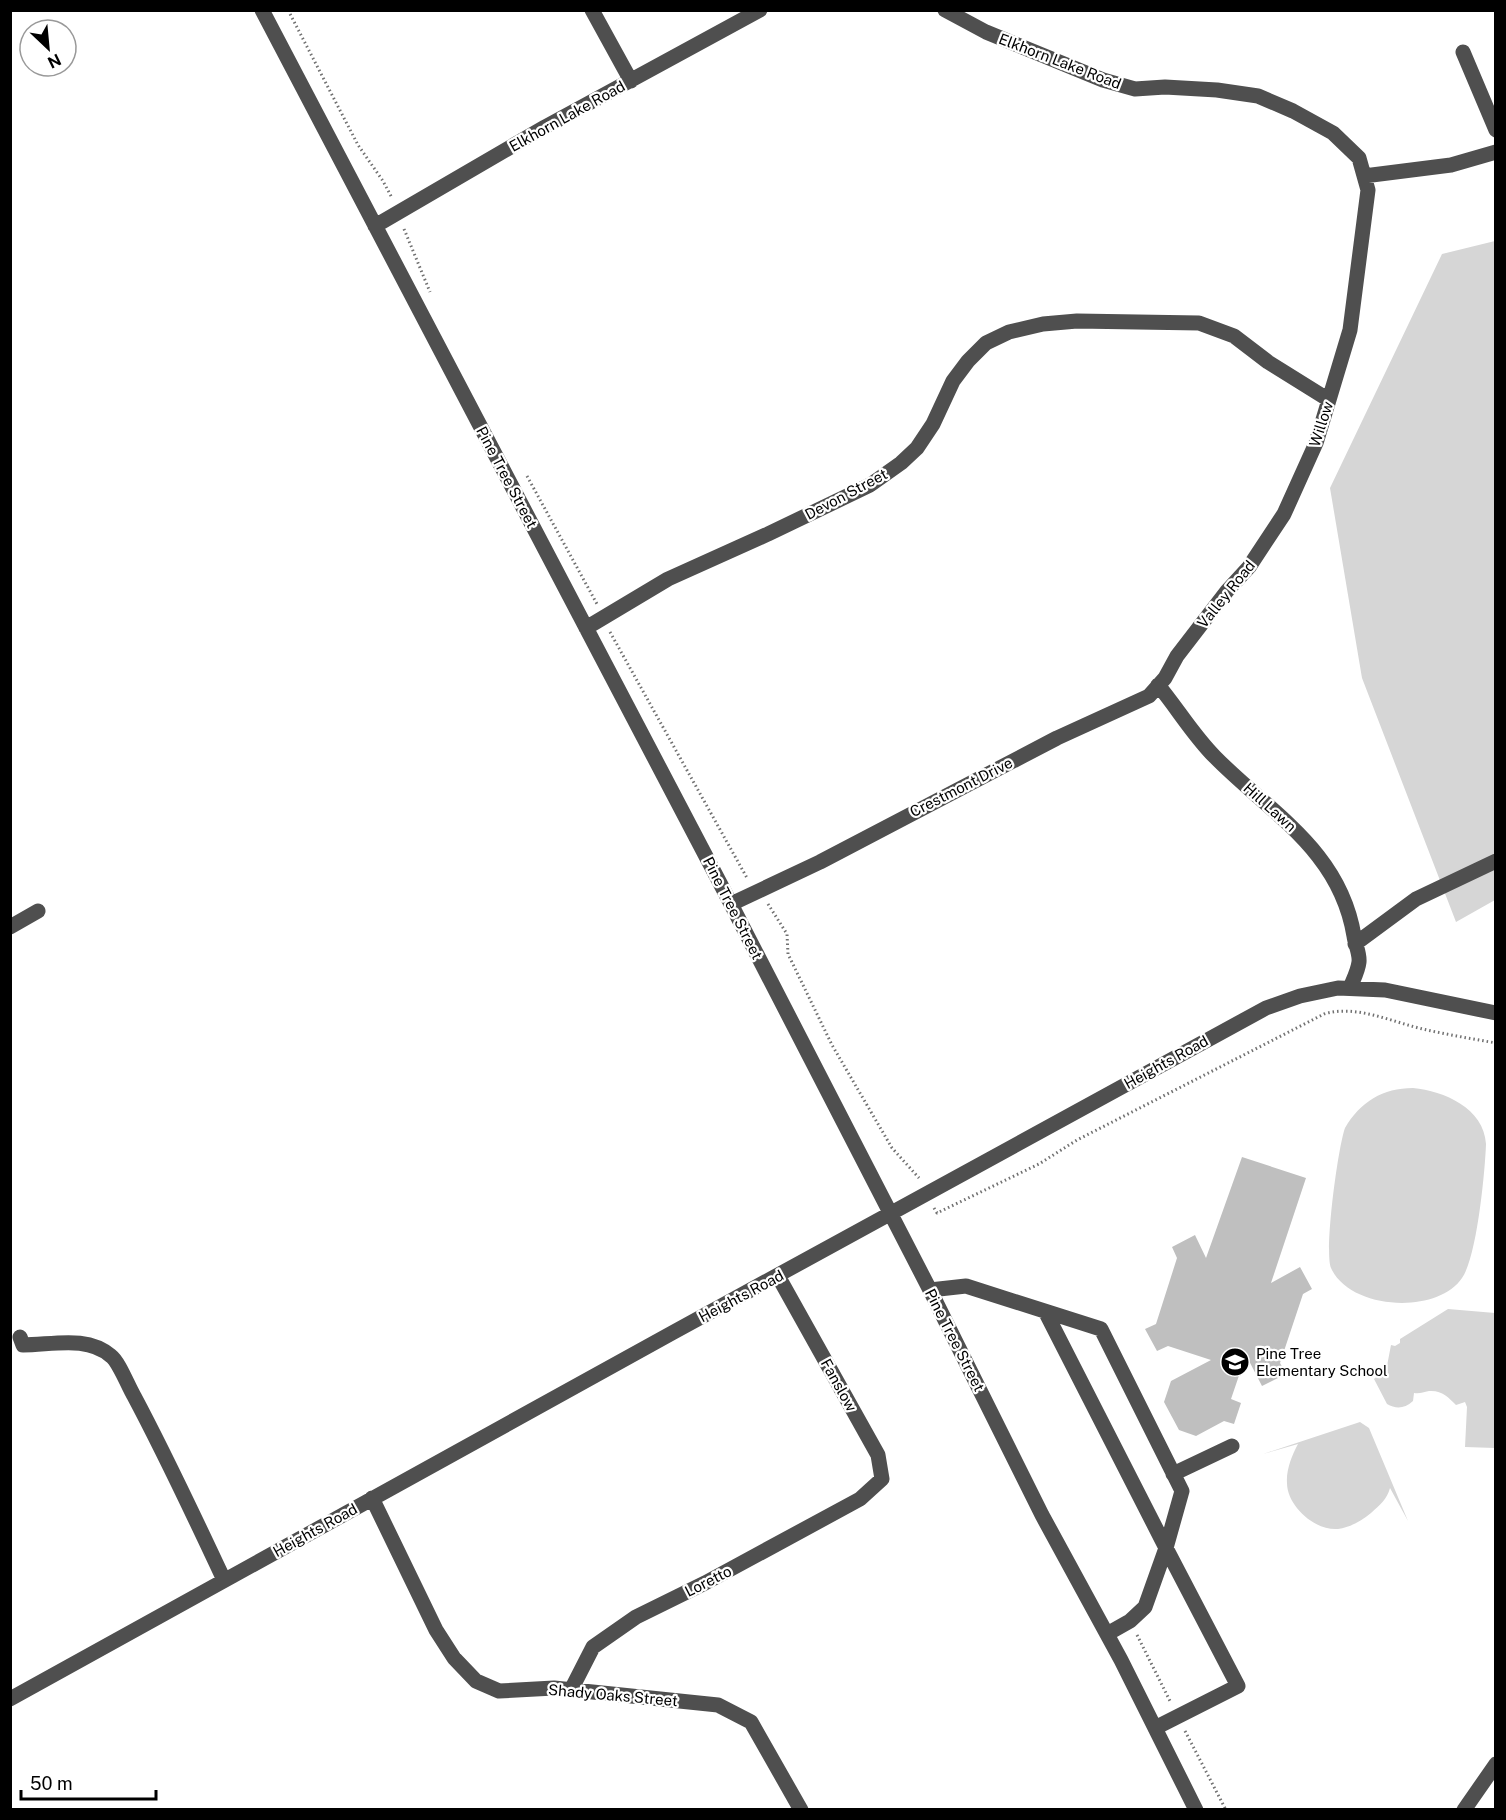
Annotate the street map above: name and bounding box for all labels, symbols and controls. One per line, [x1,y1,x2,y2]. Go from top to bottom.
north arrow [18,18,78,78]
street label: Elkhorn Lake Road [996,30,1124,92]
text: N [45,50,64,72]
street label: Elkhorn Lake Road [506,77,628,155]
street label: Willow [1306,399,1336,449]
street label: Pine Tree Street [473,423,541,531]
street label: Devon Street [802,465,890,523]
street label: Valley Road [1194,557,1258,631]
street label: Crestmont Drive [907,754,1015,820]
street label: Hill Lawn [1240,779,1300,835]
street label: Pine Tree Street [700,854,766,962]
street label: Heights Road [1121,1032,1211,1092]
street label: Heights Road [696,1266,786,1326]
street label: Pine Tree Street [922,1286,988,1394]
place label: Pine Tree Elementary School [1256,1345,1388,1379]
school or university icon: Pine Tree Elementary School [1219,1346,1251,1378]
street label: Fanslow [818,1356,861,1415]
street label: Heights Road [270,1500,360,1560]
street label: Loretto [682,1562,734,1600]
street label: Shady Oaks Street [548,1681,679,1709]
scale bar [21,1763,156,1801]
text: 50 m [30,1773,73,1794]

